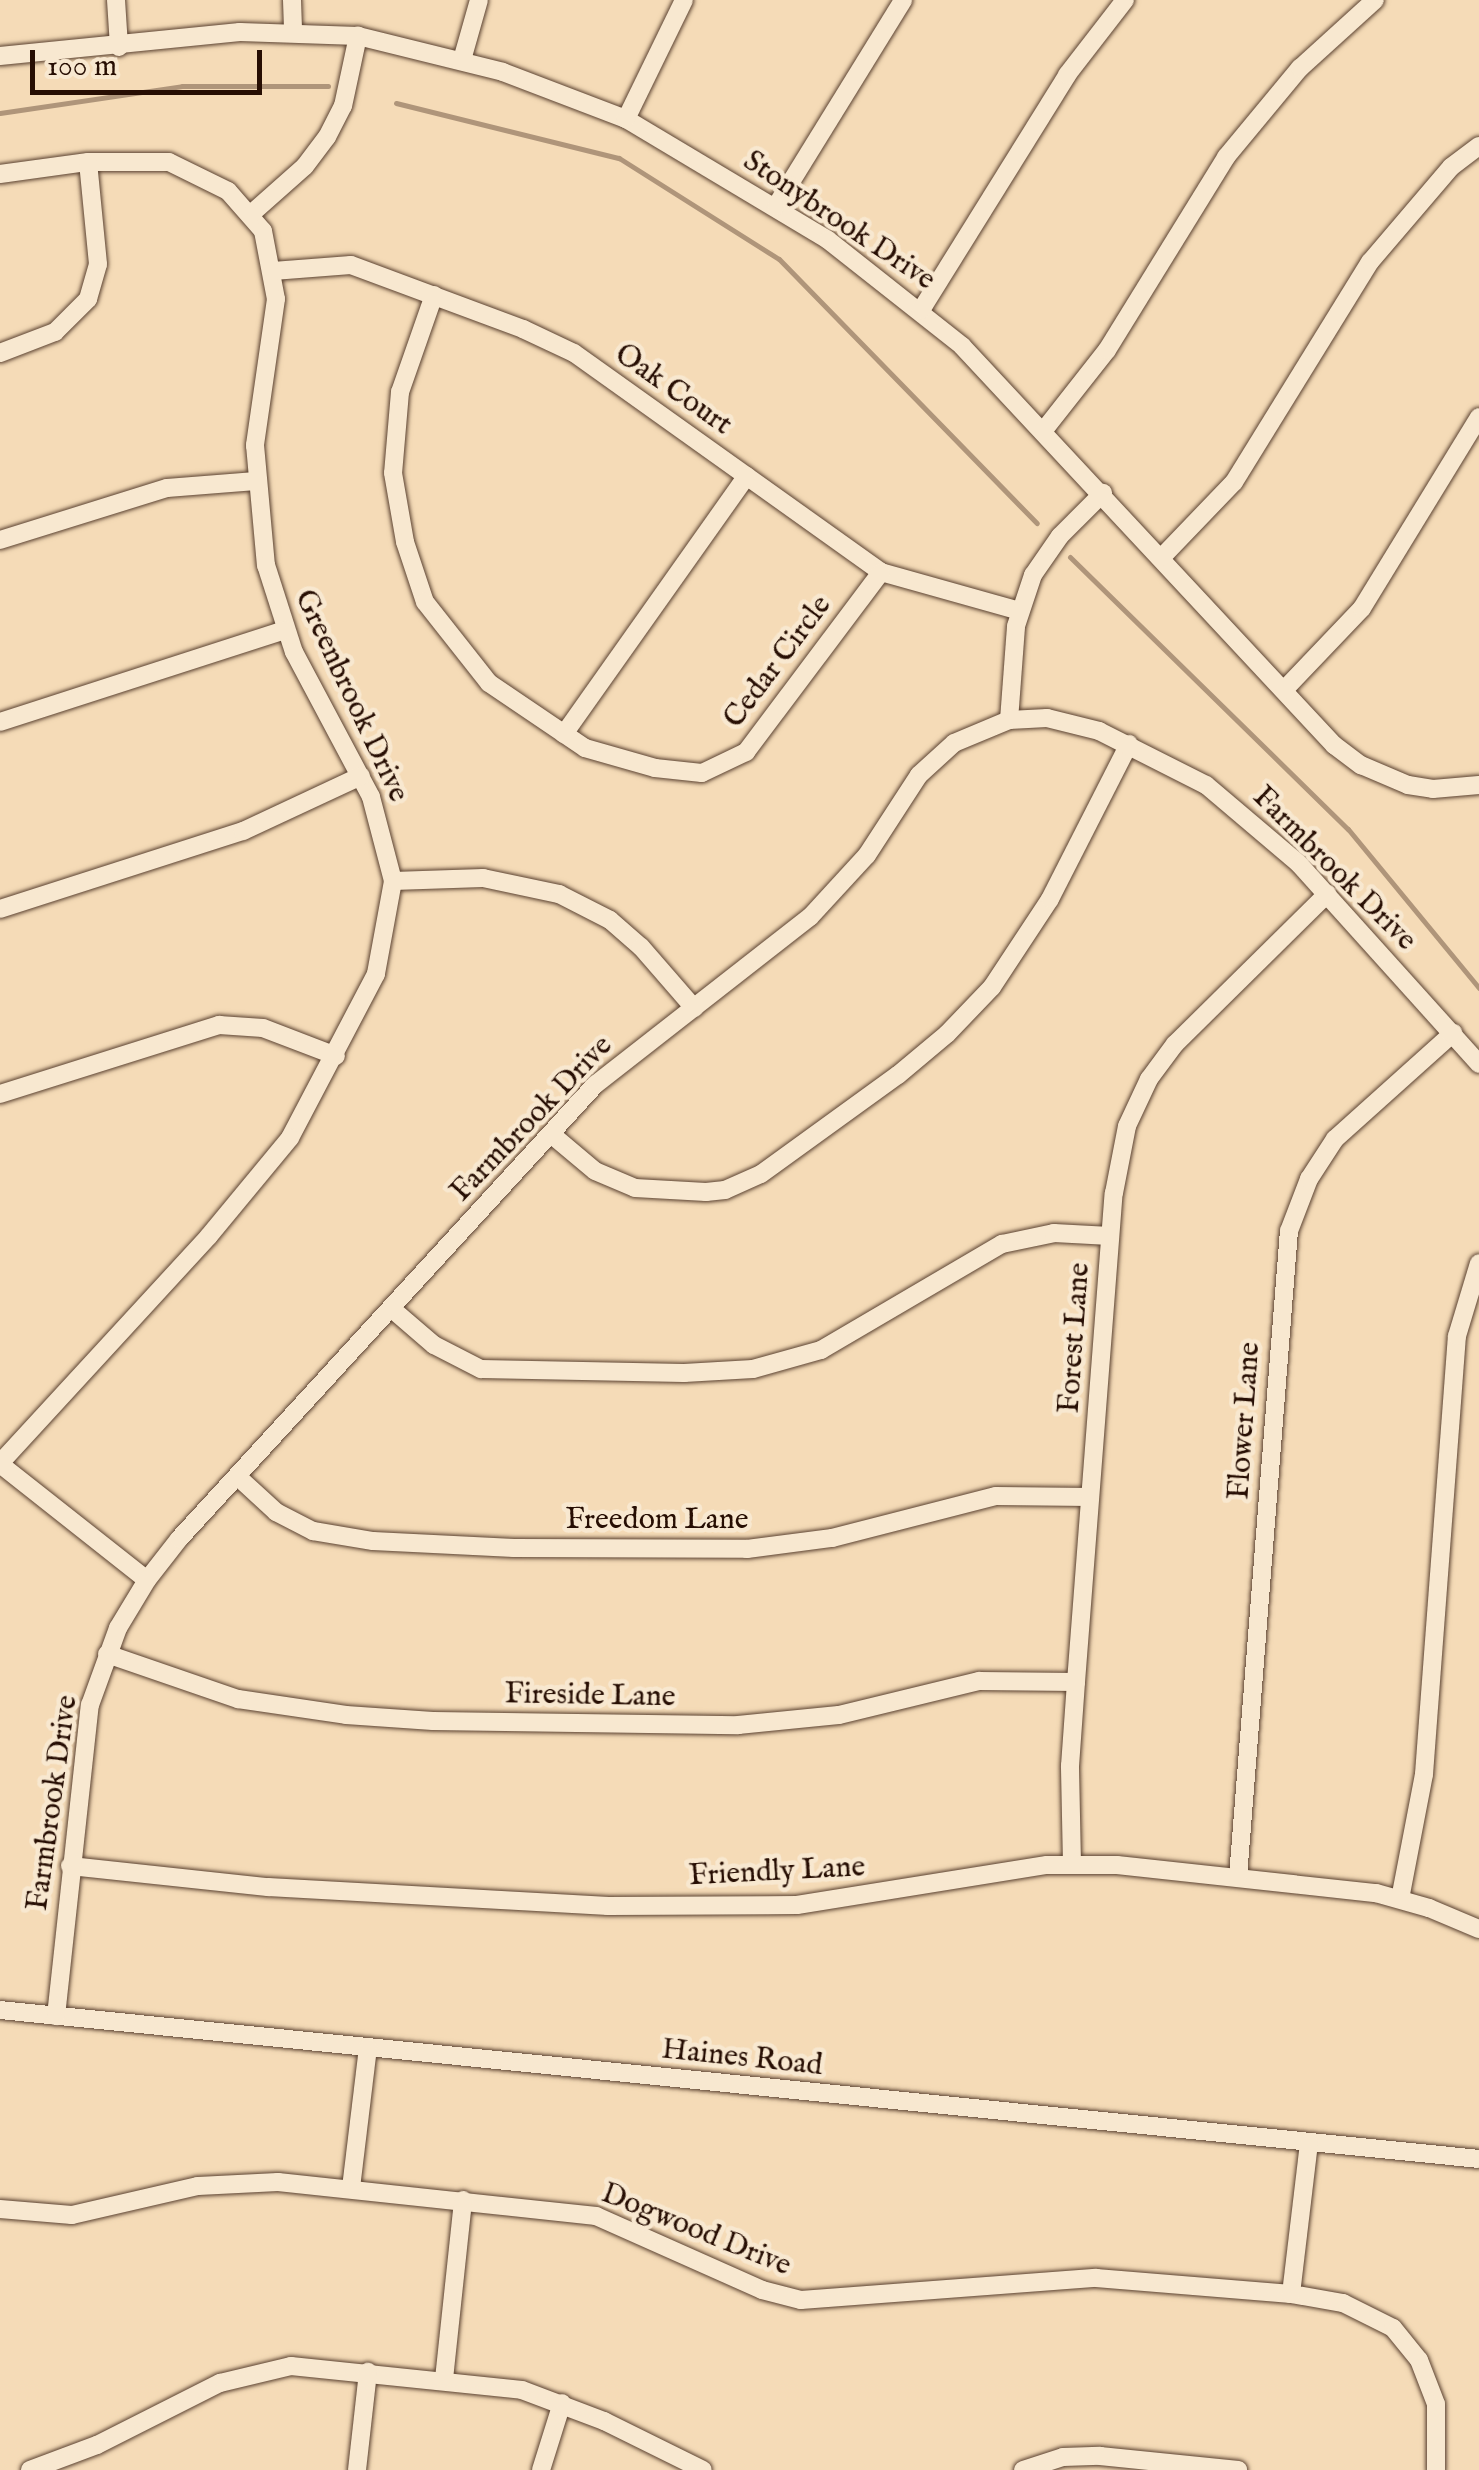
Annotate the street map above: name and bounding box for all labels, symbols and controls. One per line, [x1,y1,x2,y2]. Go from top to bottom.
scale bar [35,30,268,92]
text: 100 m [47,48,117,86]
street label: Stonybrook Drive [736,143,942,299]
street label: Oak Court [607,337,739,443]
street label: Greenbrook Drive [286,584,416,808]
street label: Cedar Circle [716,589,840,735]
street label: Farmbrook Drive [1244,779,1424,959]
street label: Farmbrook Drive [444,1028,620,1210]
street label: Forest Lane [1052,1261,1098,1415]
street label: Flower Lane [1222,1341,1268,1501]
street label: Freedom Lane [565,1502,749,1538]
street label: Fireside Lane [504,1677,676,1715]
street label: Farmbrook Drive [20,1693,86,1913]
street label: Friendly Lane [688,1849,866,1895]
street label: Haines Road [660,2032,824,2084]
street label: Dogwood Drive [596,2176,796,2284]

